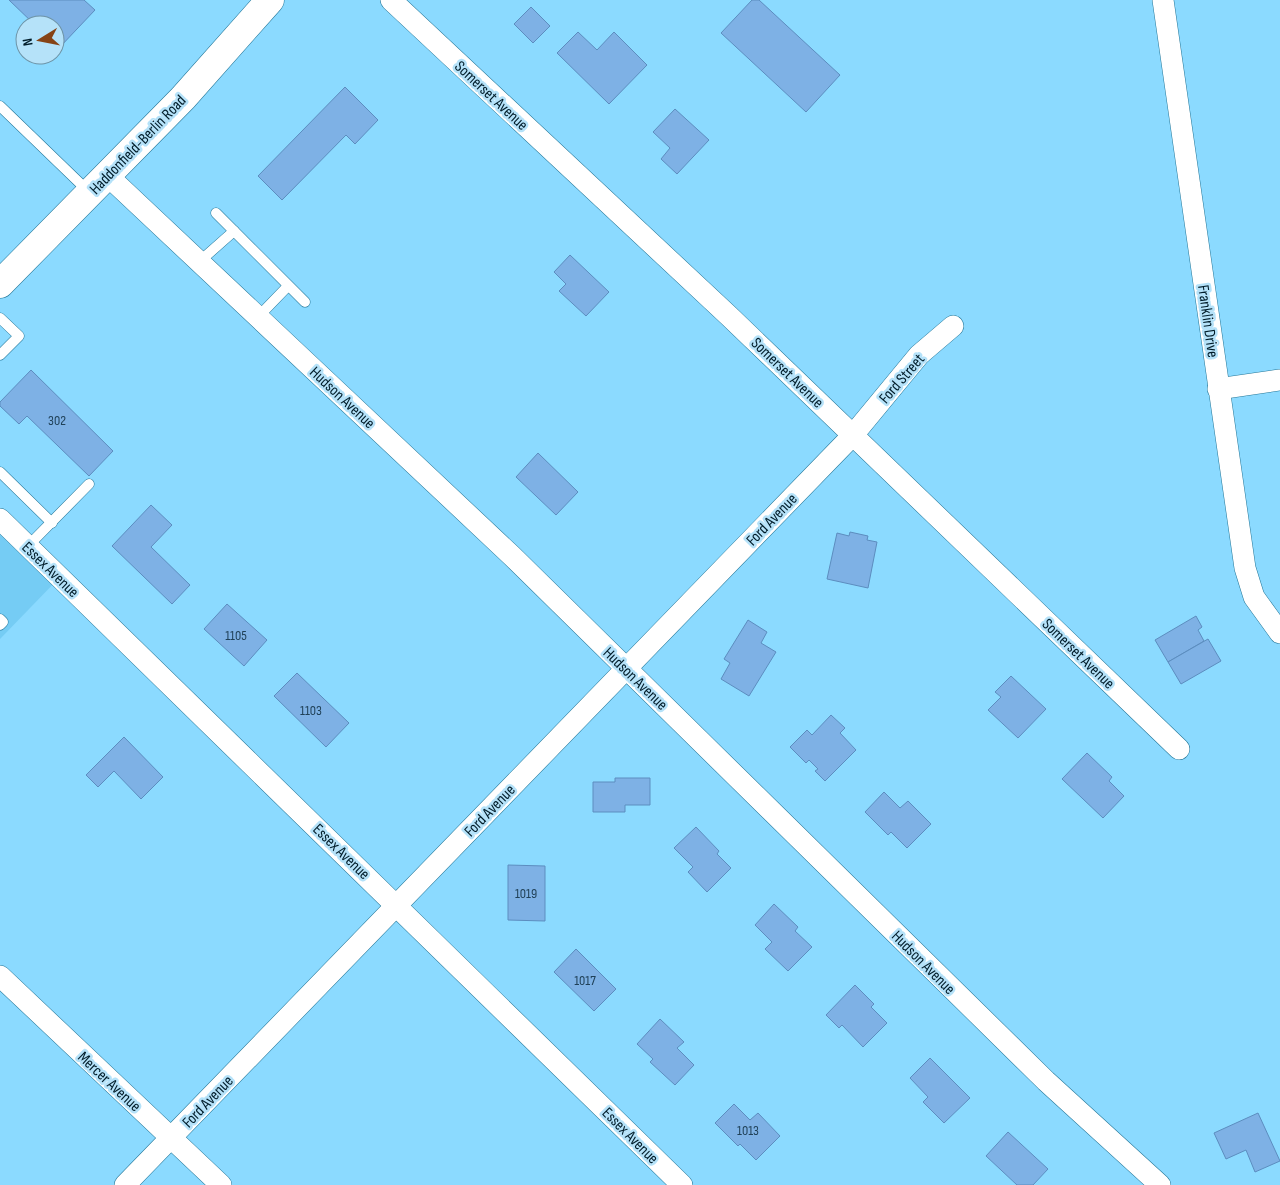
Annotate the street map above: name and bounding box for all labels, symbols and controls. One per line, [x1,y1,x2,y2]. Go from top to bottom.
north arrow [15,15,65,65]
text: N [19,37,37,47]
street label: Somerset Avenue [450,57,532,135]
street label: Haddonfield-Berlin Road [86,91,190,199]
street label: Franklin Drive [1193,284,1222,359]
street label: Somerset Avenue [747,334,827,412]
street label: Ford Street [875,350,929,408]
street label: Hudson Avenue [305,363,379,433]
house number: 302 [48,412,66,429]
street label: Ford Avenue [743,490,802,550]
street label: Essex Avenue [18,538,82,602]
street label: Somerset Avenue [1038,615,1118,693]
house number: 1105 [225,627,247,644]
street label: Hudson Avenue [599,644,671,715]
house number: 1103 [300,702,322,719]
street label: Ford Avenue [461,781,520,841]
street label: Essex Avenue [309,820,373,884]
house number: 1019 [515,885,537,902]
street label: Hudson Avenue [887,927,959,999]
house number: 1017 [574,972,596,989]
street label: Mercer Avenue [74,1048,144,1116]
street label: Ford Avenue [179,1072,238,1132]
street label: Essex Avenue [598,1104,662,1168]
house number: 1013 [737,1122,759,1139]

